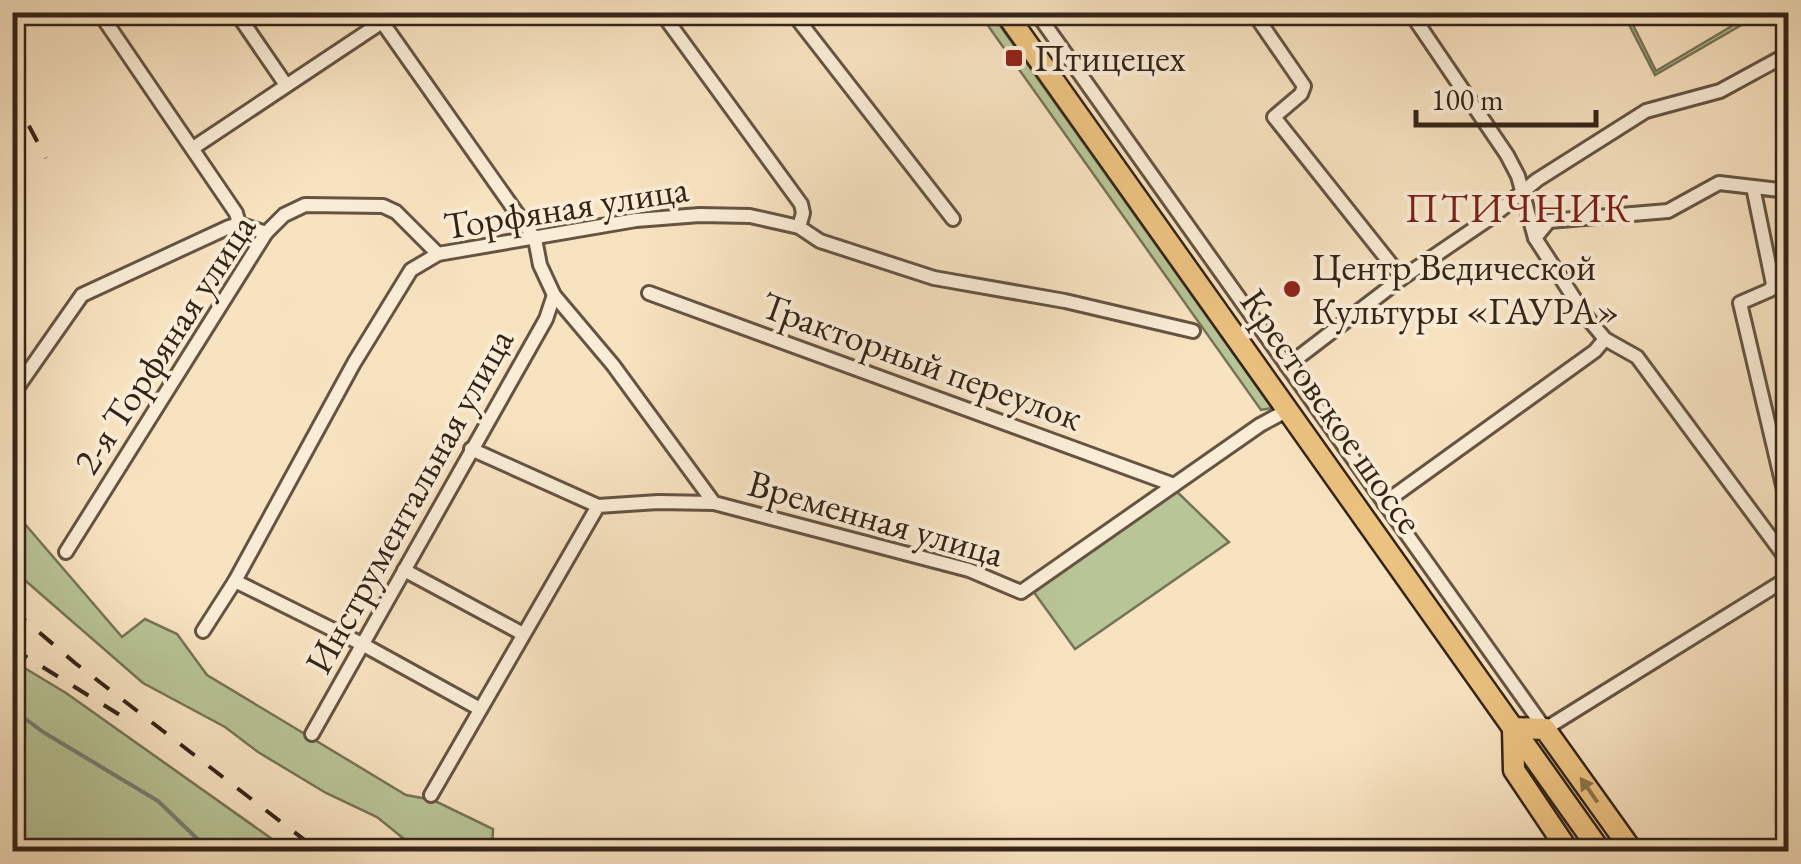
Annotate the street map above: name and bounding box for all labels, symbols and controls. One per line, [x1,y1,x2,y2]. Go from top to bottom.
place label: Птицецех [1034,33,1186,82]
marker: Птицецех [1003,47,1025,69]
scale bar [1416,65,1596,127]
text: 100 m [1431,80,1504,119]
street label: Торфяная улица [440,163,693,250]
district label: ПТИЧНИК [1405,182,1633,234]
street label: 2-я Торфяная улица [61,204,266,483]
place label: Центр Ведической Культуры «ГАУРА» [1312,242,1619,335]
marker: Центр Ведической Культуры «ГАУРА» [1281,278,1303,300]
street label: Крестовское шоссе [1230,279,1435,543]
street label: Тракторный переулок [755,280,1089,441]
street label: Инструментальная улица [293,319,524,682]
street label: Временная улица [743,458,1010,578]
one-way arrow [1580,777,1599,803]

